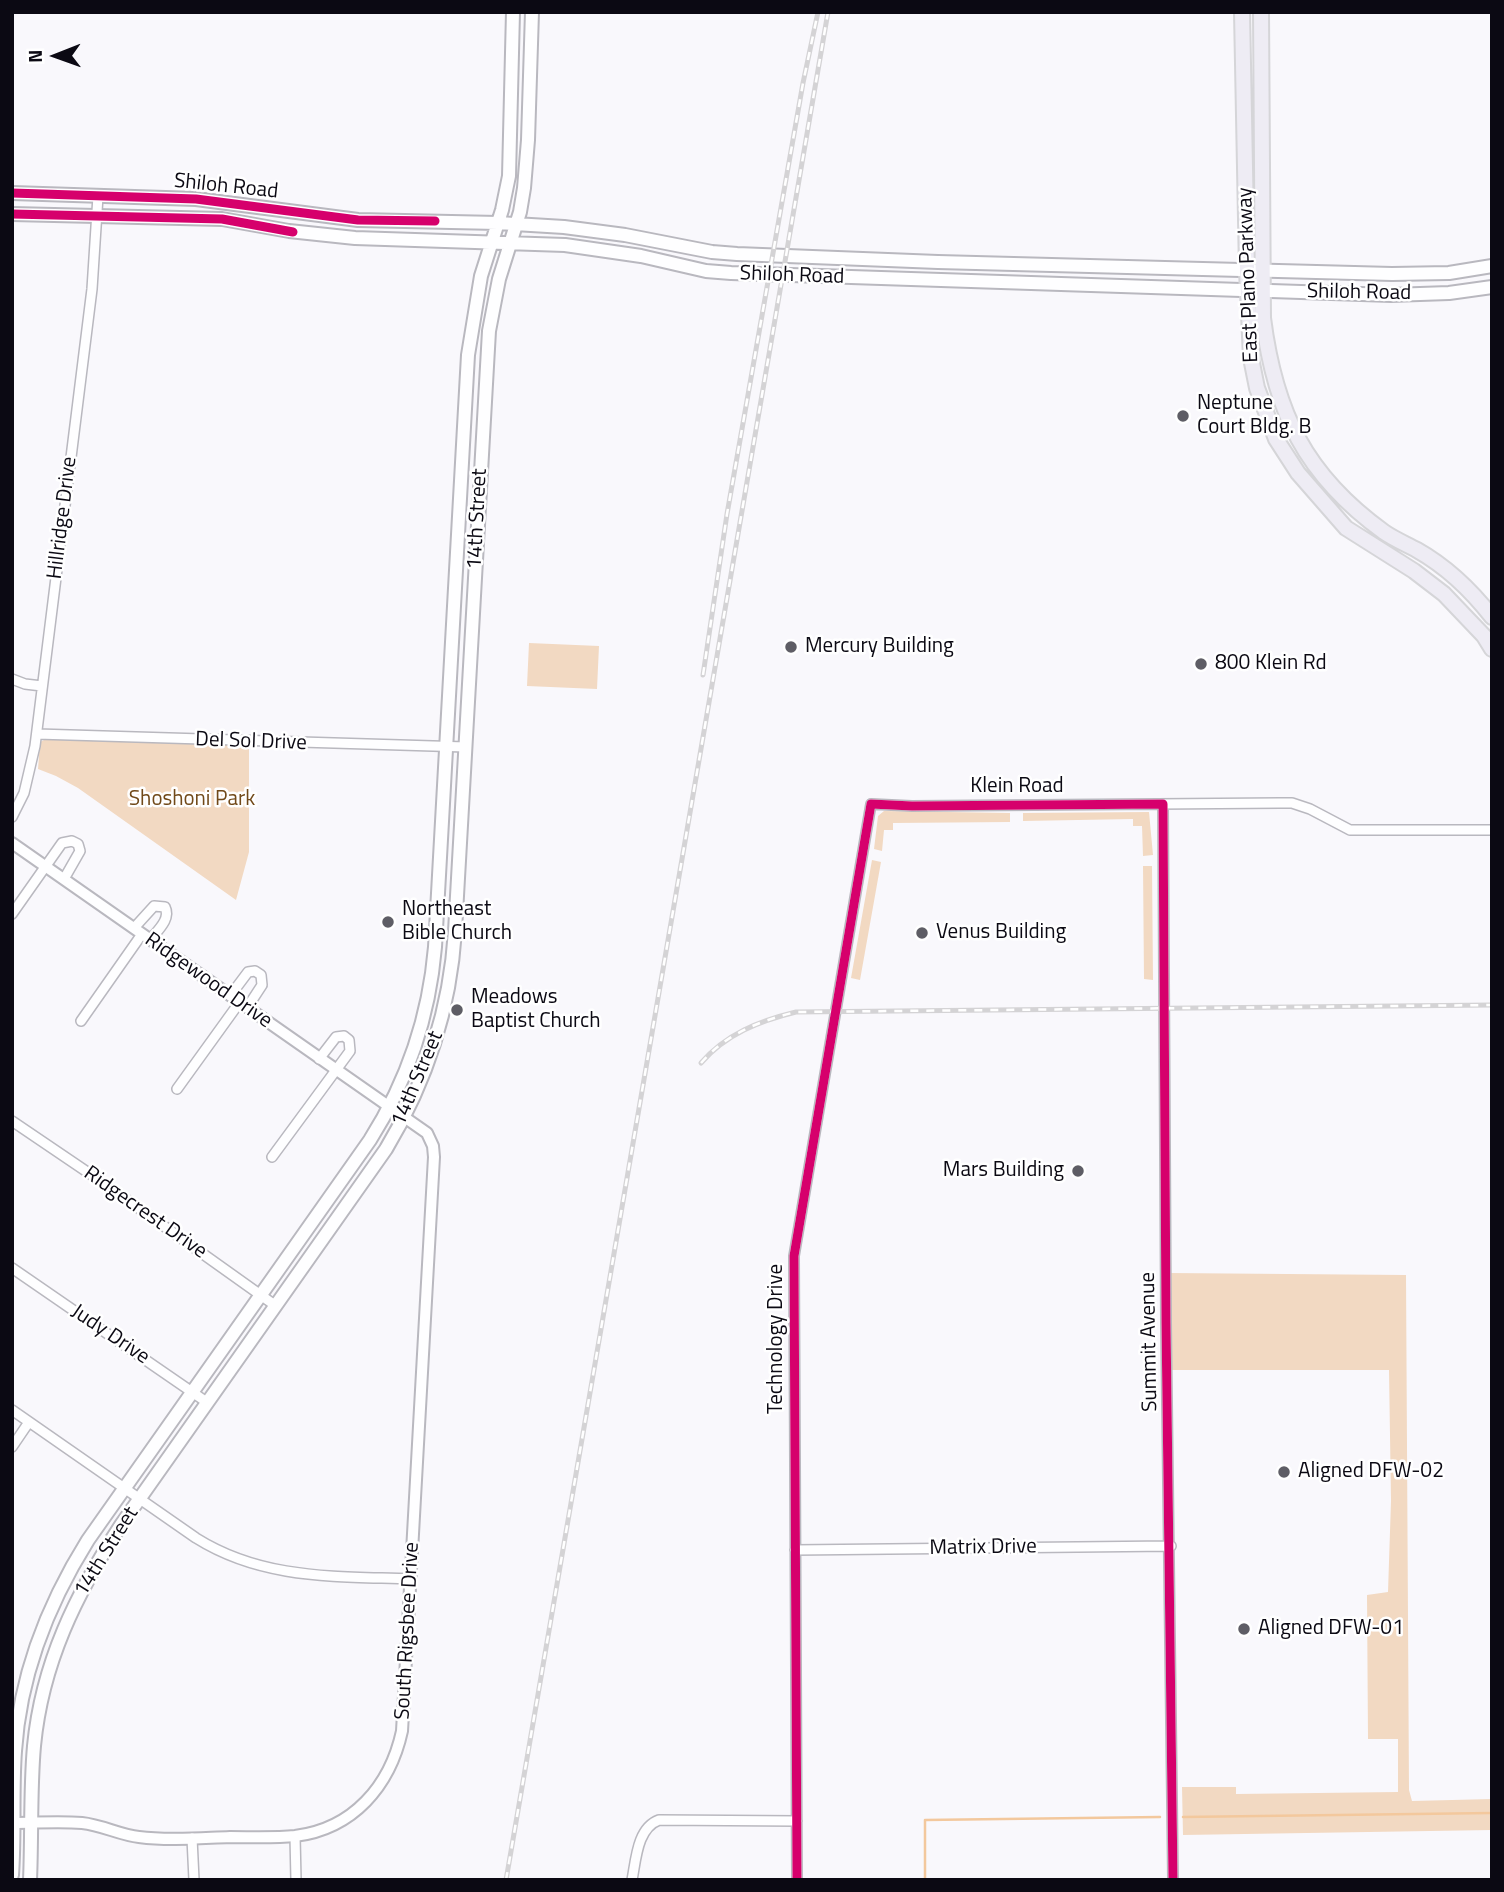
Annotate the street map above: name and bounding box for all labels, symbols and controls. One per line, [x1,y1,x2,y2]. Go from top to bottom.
north arrow [21,21,91,91]
text: N [20,50,49,63]
street label: Shiloh Road [173,169,279,205]
street label: East Plano Parkway [1233,187,1265,363]
street label: Shiloh Road [739,262,845,290]
street label: Shiloh Road [1307,279,1411,307]
place label: Neptune Court Bldg. B [1197,391,1311,441]
marker: Neptune Court Bldg. B [1175,408,1191,424]
street label: Hillridge Drive [43,455,83,581]
street label: 14th Street [463,468,493,570]
place label: Mercury Building [805,634,954,660]
marker: Mercury Building [783,639,799,655]
place label: 800 Klein Rd [1215,651,1327,677]
marker: 800 Klein Rd [1193,656,1209,672]
street label: Del Sol Drive [195,727,307,757]
street label: Klein Road [970,774,1064,800]
park label: Shoshoni Park [129,787,255,813]
place label: Northeast Bible Church [402,897,512,947]
marker: Northeast Bible Church [380,914,396,930]
place label: Venus Building [936,920,1066,946]
marker: Venus Building [914,925,930,941]
street label: Ridgewood Drive [139,928,277,1034]
place label: Meadows Baptist Church [471,985,601,1035]
marker: Meadows Baptist Church [449,1002,465,1018]
street label: 14th Street [387,1028,449,1130]
place label: Mars Building [943,1158,1064,1184]
street label: Ridgecrest Drive [79,1161,211,1265]
marker: Mars Building [1070,1163,1086,1179]
street label: Technology Drive [764,1264,790,1414]
street label: Summit Avenue [1136,1272,1164,1412]
street label: Judy Drive [66,1300,154,1370]
place label: Aligned DFW-02 [1298,1459,1444,1485]
marker: Aligned DFW-02 [1276,1464,1292,1480]
street label: 14th Street [70,1503,144,1601]
street label: Matrix Drive [929,1534,1037,1562]
street label: South Rigsbee Drive [391,1542,425,1720]
place label: Aligned DFW-01 [1258,1616,1404,1642]
marker: Aligned DFW-01 [1236,1621,1252,1637]

